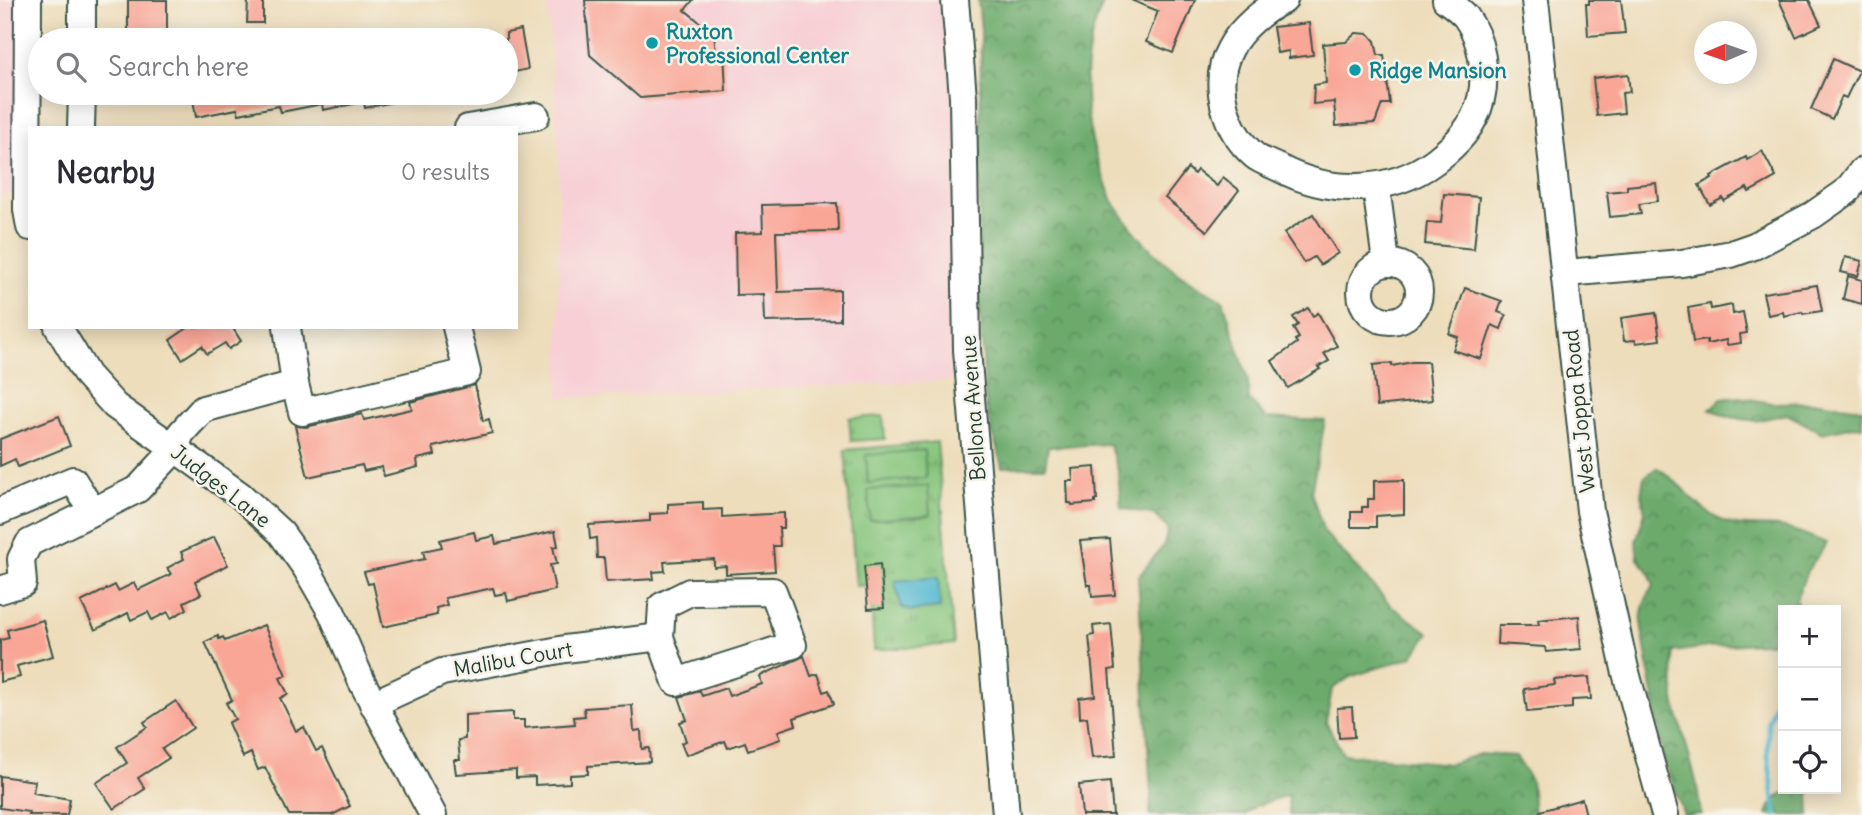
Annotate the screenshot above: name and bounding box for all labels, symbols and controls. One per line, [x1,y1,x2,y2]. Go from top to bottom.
place label: Ruxton Professional Center [666,18,850,69]
north arrow [1694,21,1757,84]
search box [28,28,518,105]
marker: Ruxton Professional Center [644,35,660,51]
icon: search [52,48,90,86]
text: Search here [108,50,249,83]
place label: Ridge Mansion [1369,57,1507,84]
marker: Ridge Mansion [1347,62,1363,78]
text: Nearby [56,153,156,191]
text: 0 results [401,157,490,186]
street label: West Joppa Road [1557,328,1601,494]
street label: Bellona Avenue [954,334,992,482]
street label: Judges Lane [166,439,276,533]
map controls [1778,605,1841,794]
button: + [1778,605,1841,668]
street label: Malibu Court [451,635,575,683]
button: − [1778,668,1841,731]
button: locate [1778,731,1841,794]

